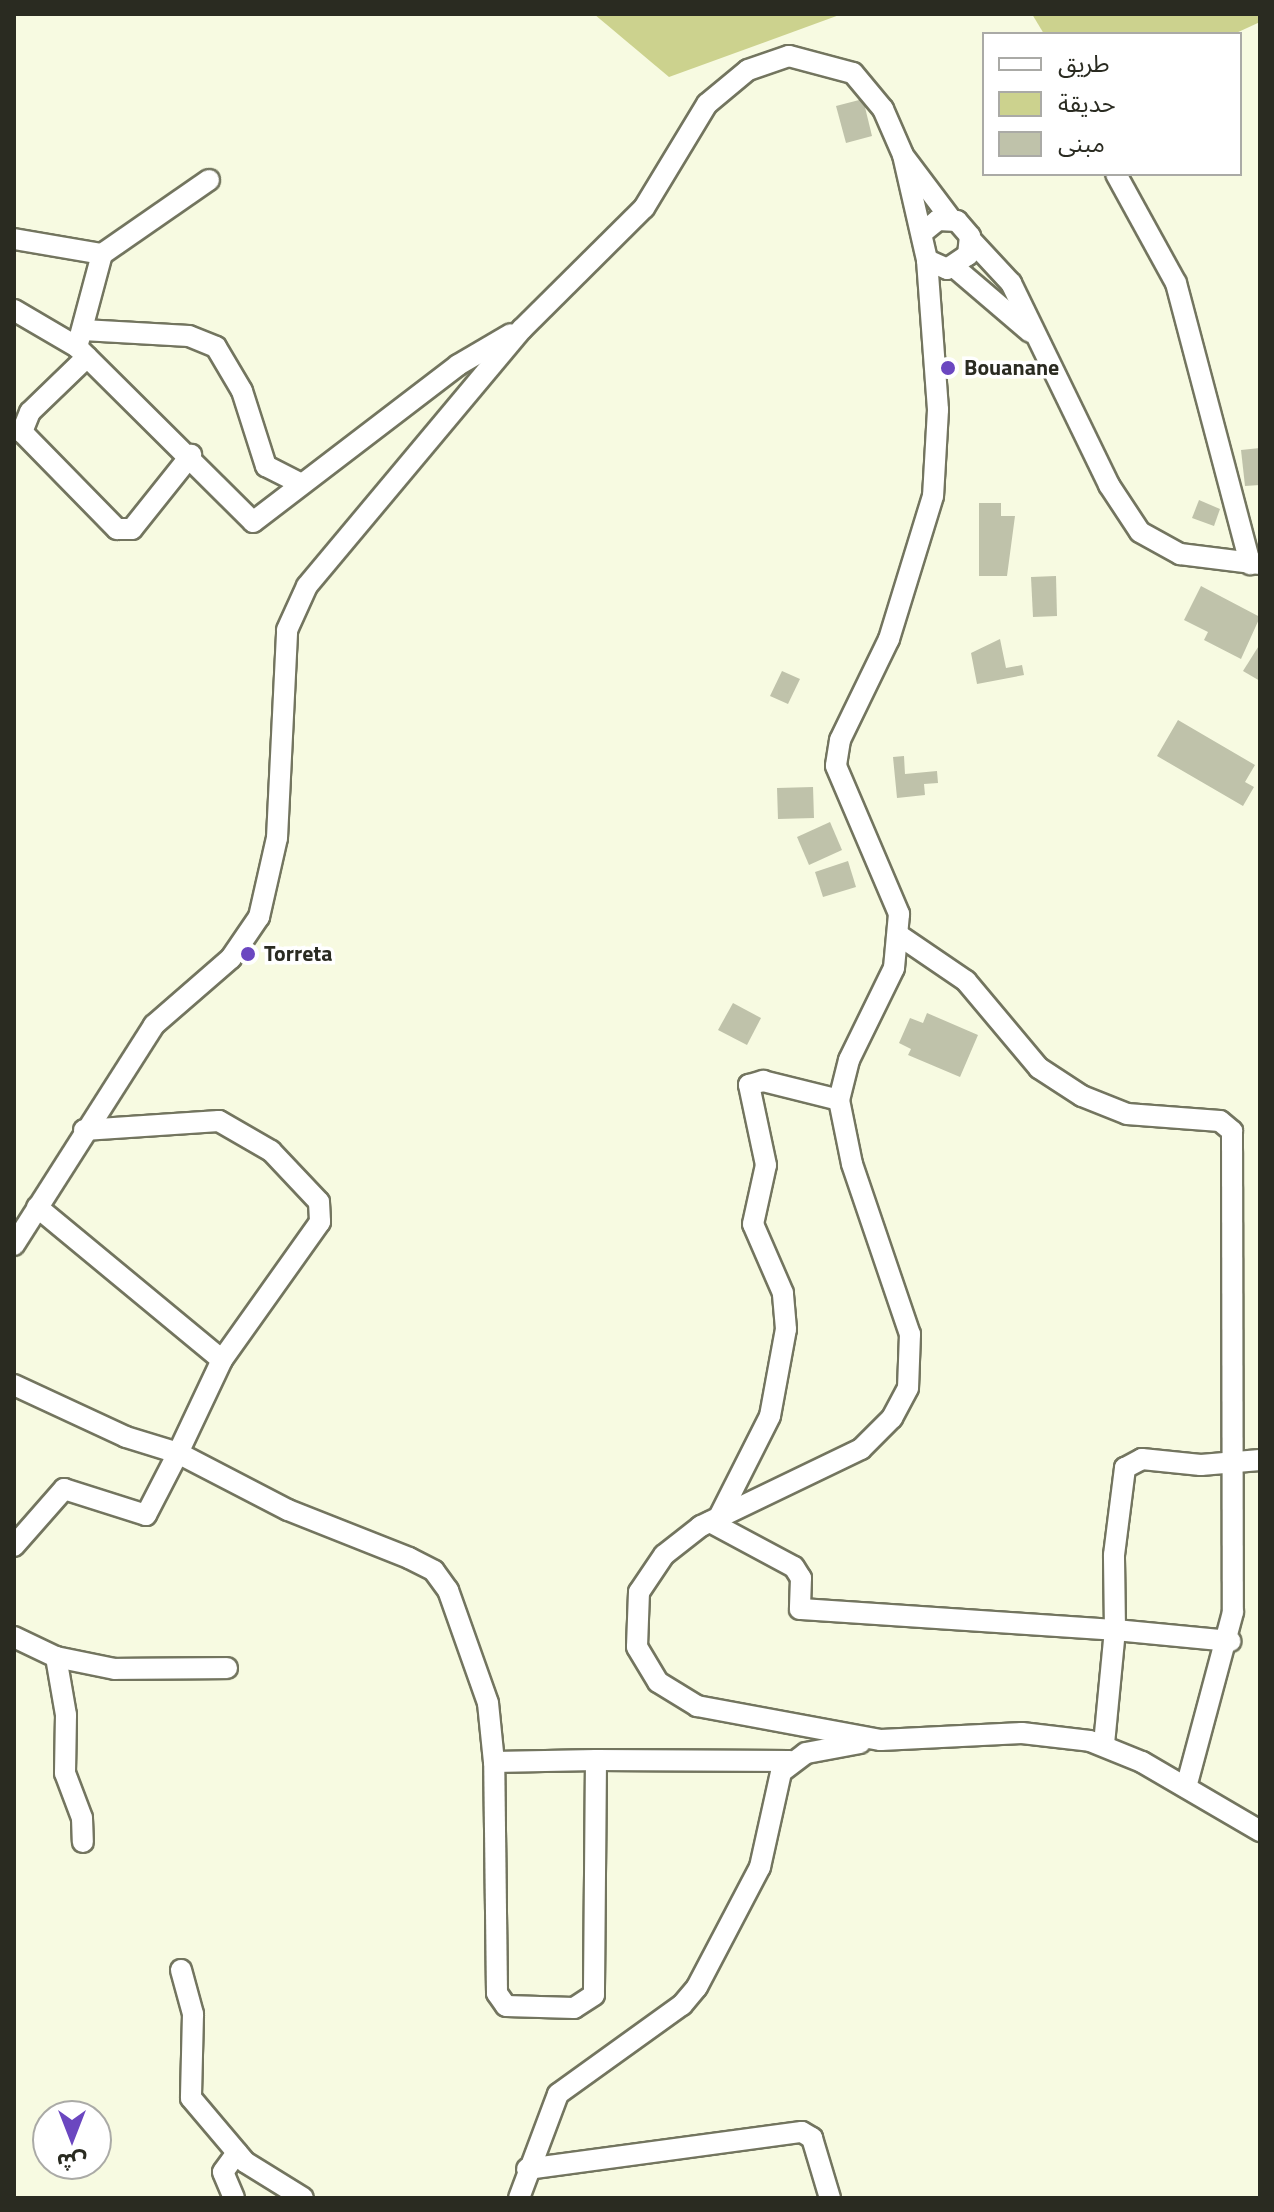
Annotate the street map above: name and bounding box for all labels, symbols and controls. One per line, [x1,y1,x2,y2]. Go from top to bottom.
legend [982,32,1242,176]
text: طريق [1058,45,1110,81]
text: حديقة [1058,85,1116,121]
text: مبنى [1058,125,1105,161]
place label: Bouanane [964,355,1059,381]
marker: Bouanane [939,359,957,377]
place label: Torreta [264,941,333,967]
marker: Torreta [239,945,257,963]
north arrow [32,2100,112,2180]
text: ش [57,2145,87,2179]

